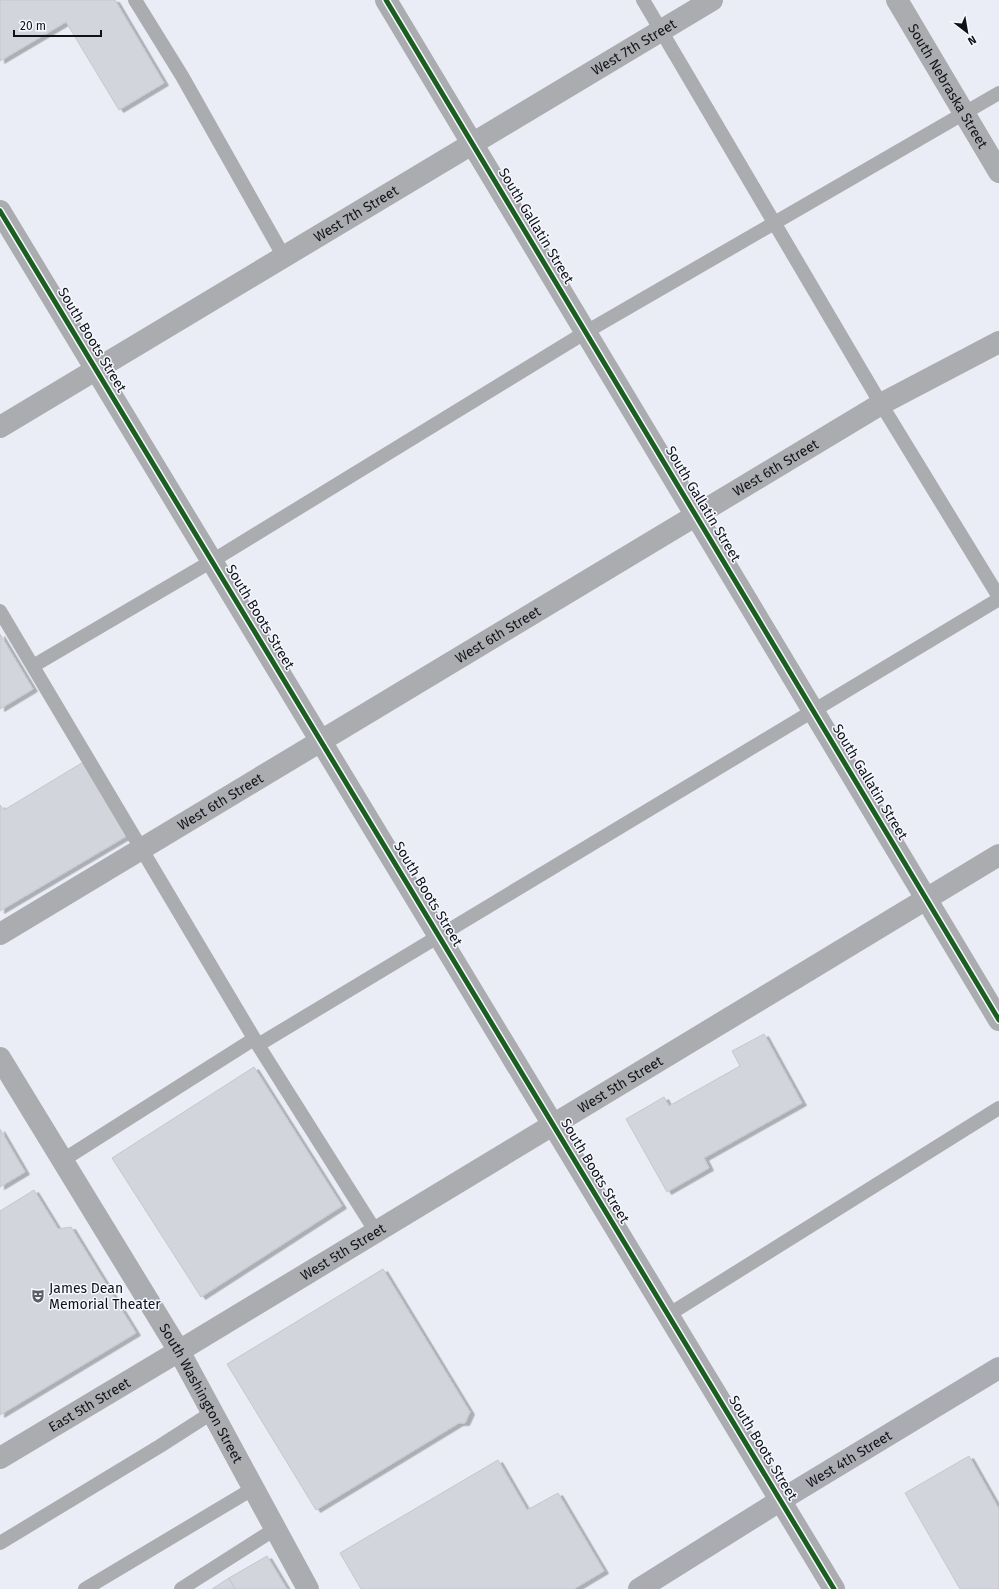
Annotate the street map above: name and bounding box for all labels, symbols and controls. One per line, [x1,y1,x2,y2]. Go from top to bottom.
scale bar [14,12,101,38]
north arrow [947,12,987,52]
street label: West 7th Street [588,15,680,79]
text: 20 m [20,19,46,33]
street label: South Nebraska Street [904,21,992,151]
street label: South Gallatin Street [495,165,578,288]
street label: West 7th Street [311,181,402,245]
street label: South Boots Street [54,285,130,396]
street label: West 6th Street [730,435,822,500]
street label: South Gallatin Street [662,443,745,566]
street label: South Boots Street [222,562,298,673]
street label: West 6th Street [452,602,545,667]
street label: South Gallatin Street [829,721,912,844]
street label: West 6th Street [174,769,267,834]
street label: South Boots Street [390,839,466,950]
street label: West 5th Street [574,1052,666,1116]
street label: South Boots Street [557,1116,633,1227]
street label: West 5th Street [297,1219,389,1284]
place label: James Dean Memorial Theater [49,1280,161,1313]
theatre icon: James Dean Memorial Theater [30,1288,46,1304]
street label: South Washington Street [156,1320,247,1467]
street label: East 5th Street [45,1373,134,1436]
street label: South Boots Street [725,1393,801,1504]
street label: West 4th Street [803,1426,896,1491]

